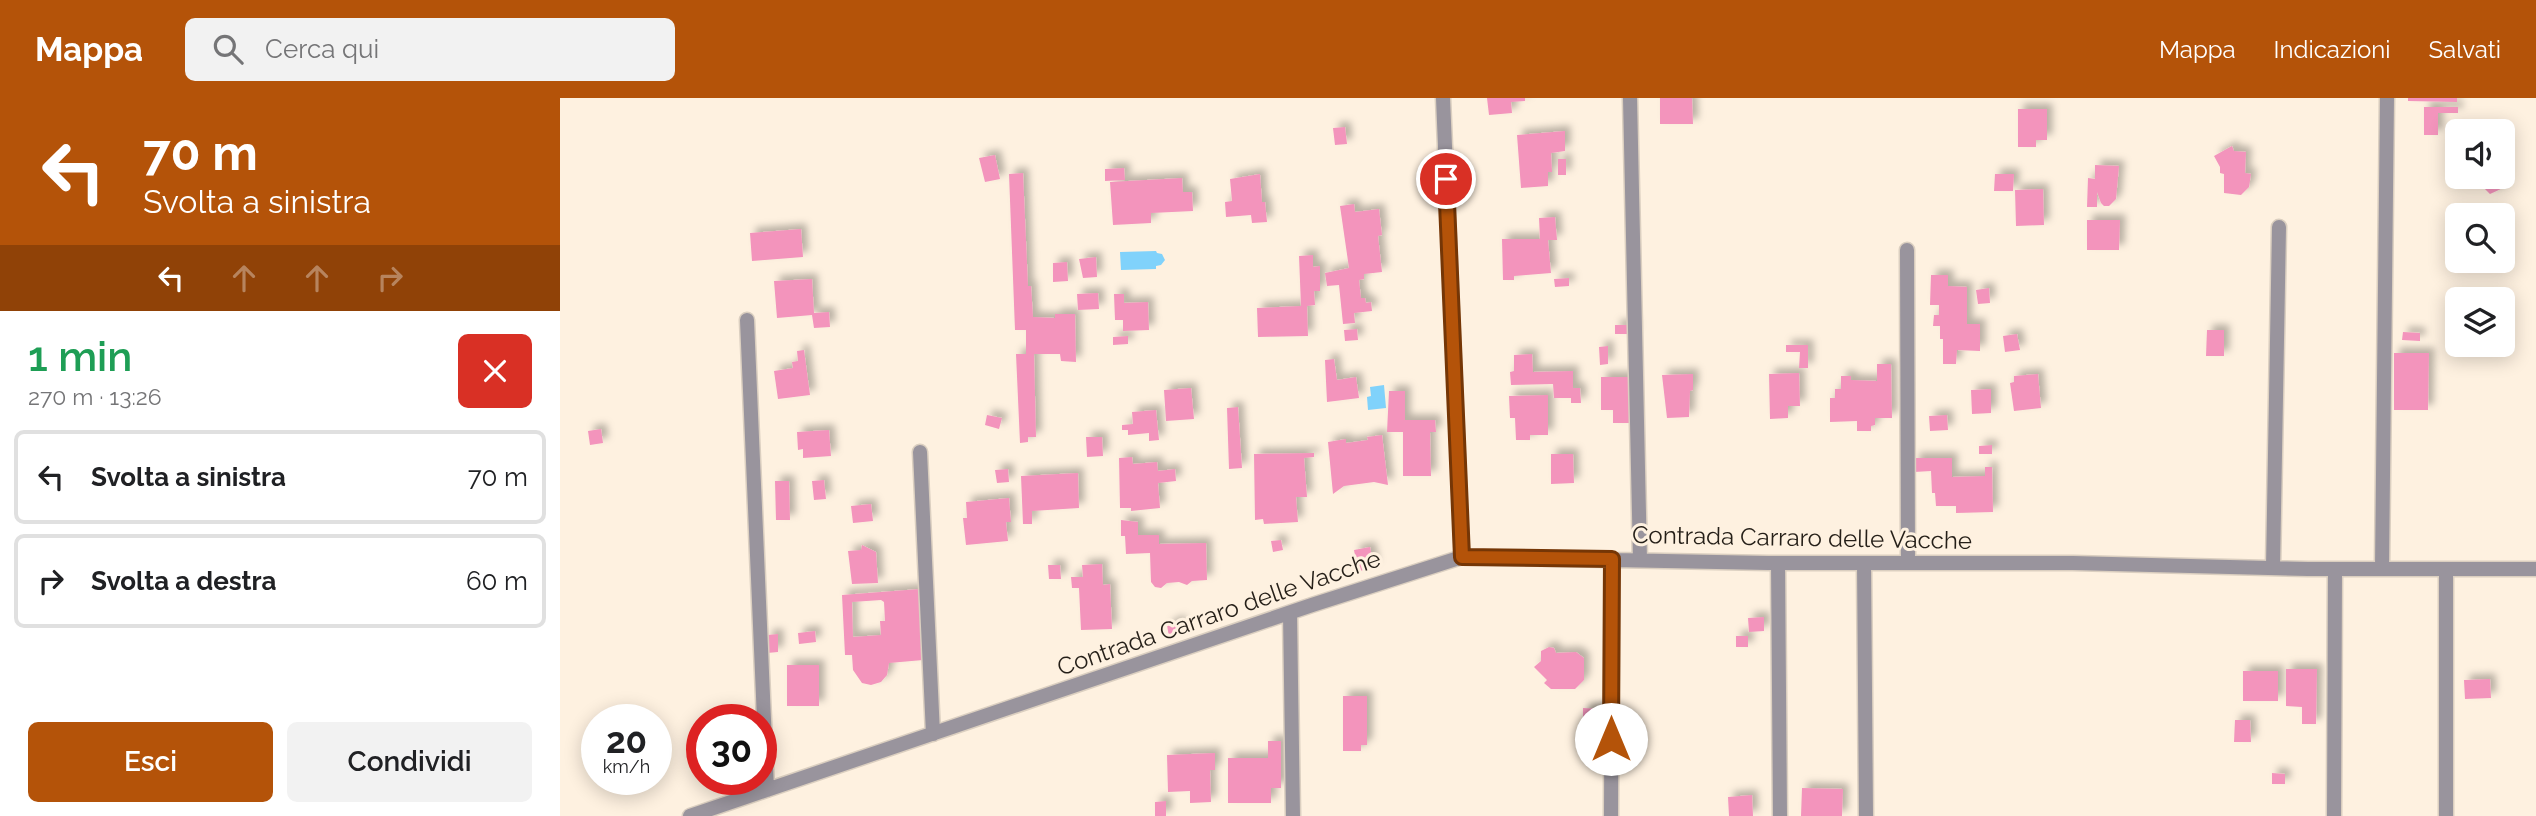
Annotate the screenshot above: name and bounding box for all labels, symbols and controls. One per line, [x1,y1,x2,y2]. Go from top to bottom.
search box [185,18,675,81]
text: Mappa [35,30,143,69]
icon: search [209,30,247,68]
text: Cerca qui [265,34,379,64]
text: Mappa [2159,35,2236,64]
text: Indicazioni [2274,35,2391,64]
text: Salvati [2429,35,2501,64]
map controls [2445,119,2515,357]
button: sound [2445,119,2515,189]
text: 70 m [143,124,258,181]
icon: left [28,126,119,217]
pin [1416,149,1476,209]
icon: arrive [1427,160,1465,198]
text: Svolta a sinistra [143,183,371,220]
button: search [2445,203,2515,273]
icon: left [152,259,190,297]
icon: ahead [225,259,263,297]
icon: ahead [298,259,336,297]
icon: right [371,259,409,297]
button: layers [2445,287,2515,357]
text: 1 min [28,332,132,381]
button: close [458,334,532,408]
text: 270 m · 13:26 [28,383,162,410]
icon: left [32,458,70,496]
text: Svolta a sinistra [91,462,286,492]
text: 70 m [468,462,528,492]
street label: Contrada Carraro delle Vacche [1632,520,1972,555]
street label: Contrada Carraro delle Vacche [1053,543,1384,682]
icon: right [32,562,70,600]
text: Svolta a destra [91,566,277,596]
text: 60 m [466,566,528,596]
position arrow [1574,702,1648,776]
speed limit sign: 30 [686,704,777,795]
text: 20 [606,720,647,761]
button: Esci [28,722,273,802]
button: Condividi [287,722,532,802]
text: km/h [603,756,650,777]

